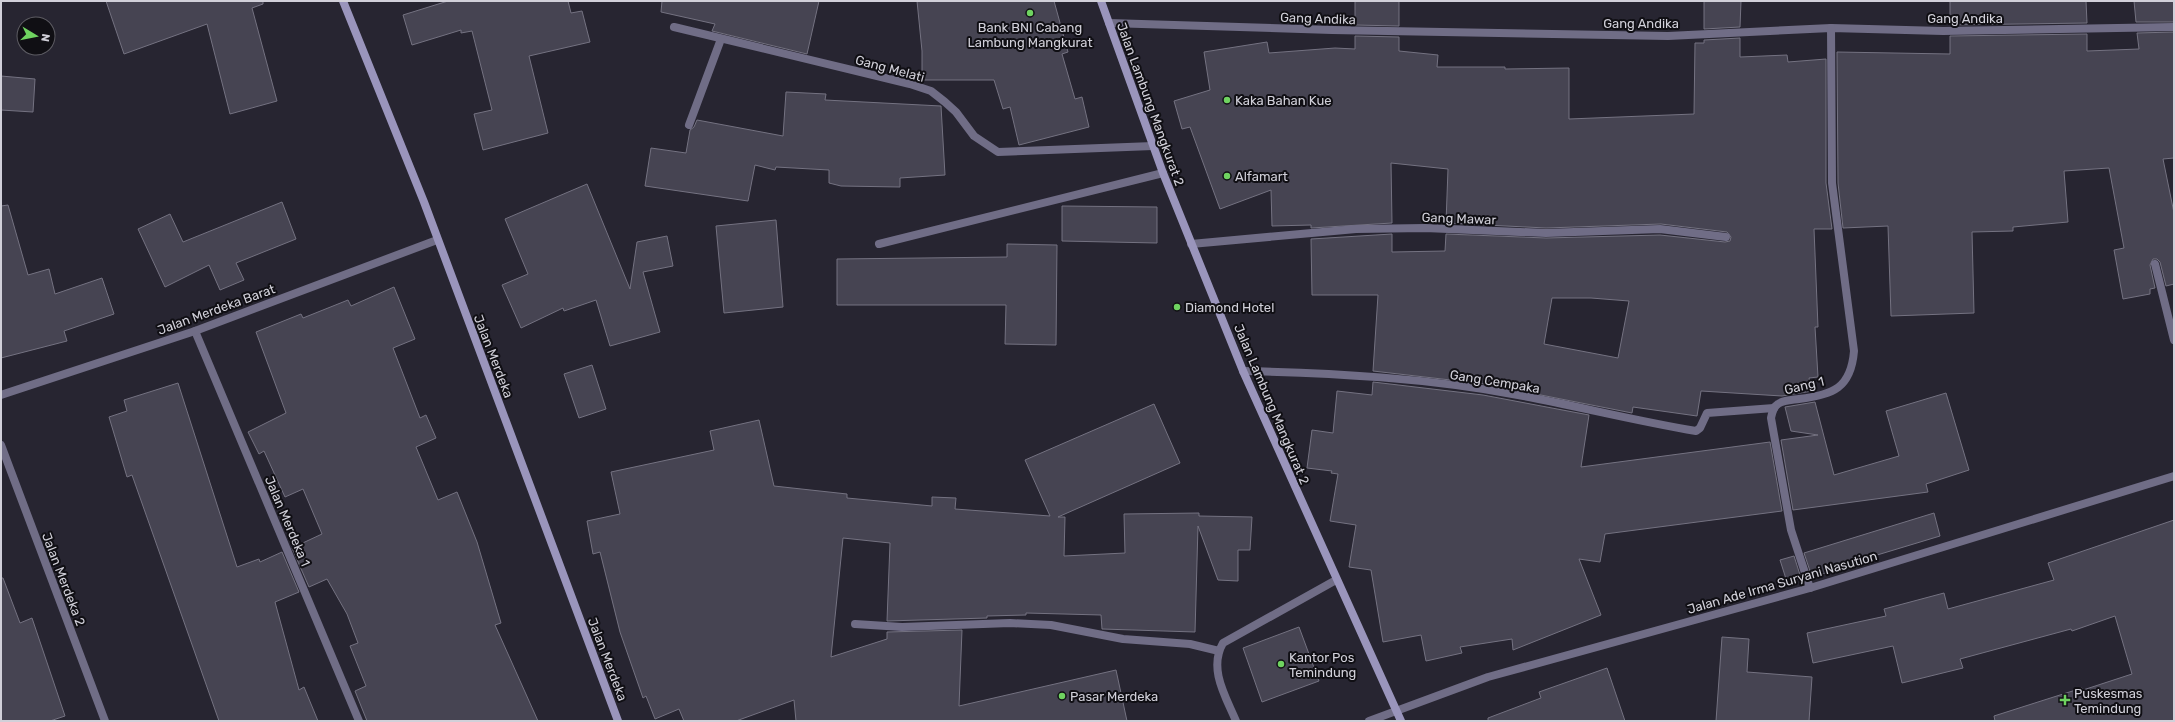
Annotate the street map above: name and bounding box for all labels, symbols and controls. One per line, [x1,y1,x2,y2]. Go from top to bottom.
marker: Bank BNI Cabang Lambung Mangkurat [1025,8,1035,18]
street label: Gang Andika [1280,10,1356,28]
street label: Gang Andika [1927,11,2003,27]
north arrow [16,16,56,56]
street label: Gang Andika [1603,16,1679,32]
place label: Bank BNI Cabang Lambung Mangkurat [967,20,1093,51]
street label: Jalan Lambung Mangkurat 2 [1113,20,1187,188]
text: N [38,33,52,43]
street label: Gang Melati [853,52,926,86]
place label: Kaka Bahan Kue [1235,93,1331,108]
marker: Kaka Bahan Kue [1222,95,1232,105]
place label: Alfamart [1235,169,1288,184]
marker: Alfamart [1222,171,1232,181]
street label: Gang Mawar [1421,210,1497,228]
street label: Jalan Merdeka Barat [155,281,277,338]
place label: Diamond Hotel [1185,300,1274,315]
marker: Diamond Hotel [1172,302,1182,312]
street label: Jalan Merdeka [471,312,516,400]
street label: Jalan Lambung Mangkurat 2 [1230,322,1312,487]
street label: Gang Cempaka [1449,367,1541,397]
street label: Gang 1 [1783,374,1826,398]
street label: Jalan Merdeka 1 [262,474,313,569]
street label: Jalan Merdeka 2 [39,530,88,628]
street label: Jalan Ade Irma Suryani Nasution [1685,548,1879,617]
street label: Jalan Merdeka [585,615,630,703]
place label: Kantor Pos Temindung [1289,650,1356,681]
marker: Kantor Pos Temindung [1276,659,1286,669]
place label: Puskesmas Temindung [2074,686,2143,717]
place label: Pasar Merdeka [1070,689,1158,704]
marker: Pasar Merdeka [1057,691,1067,701]
marker: Puskesmas Temindung [2059,694,2071,706]

